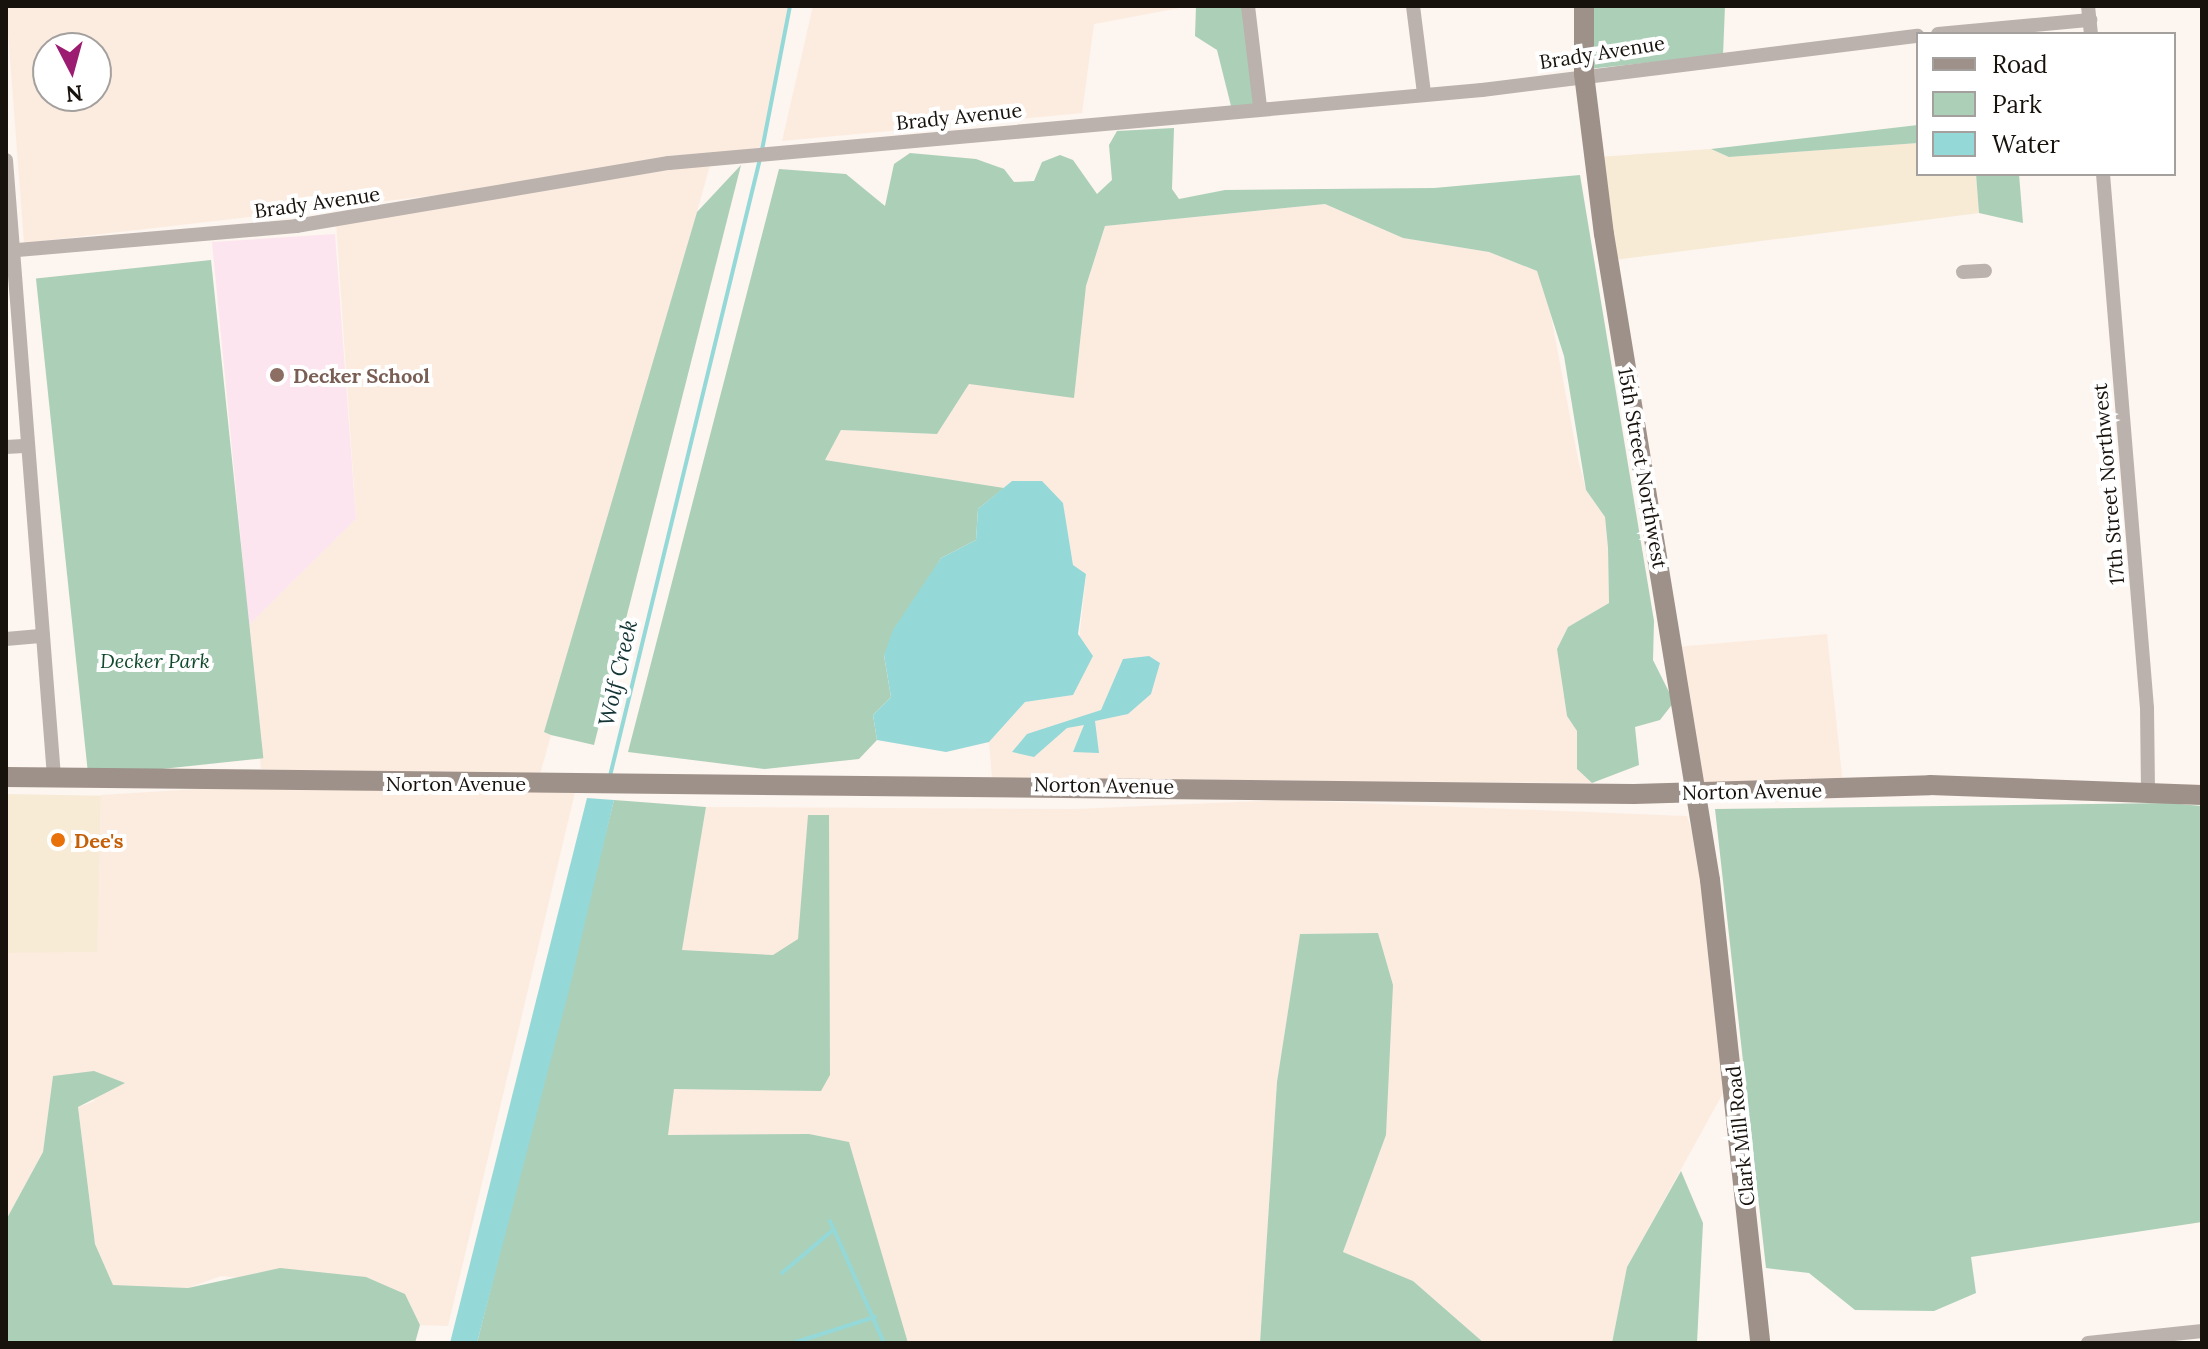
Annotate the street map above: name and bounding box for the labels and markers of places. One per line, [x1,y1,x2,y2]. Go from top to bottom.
place label: Decker School [293,363,430,387]
marker: Decker School [268,366,286,384]
place label: Dee's [74,828,124,852]
marker: Dee's [49,831,67,849]

